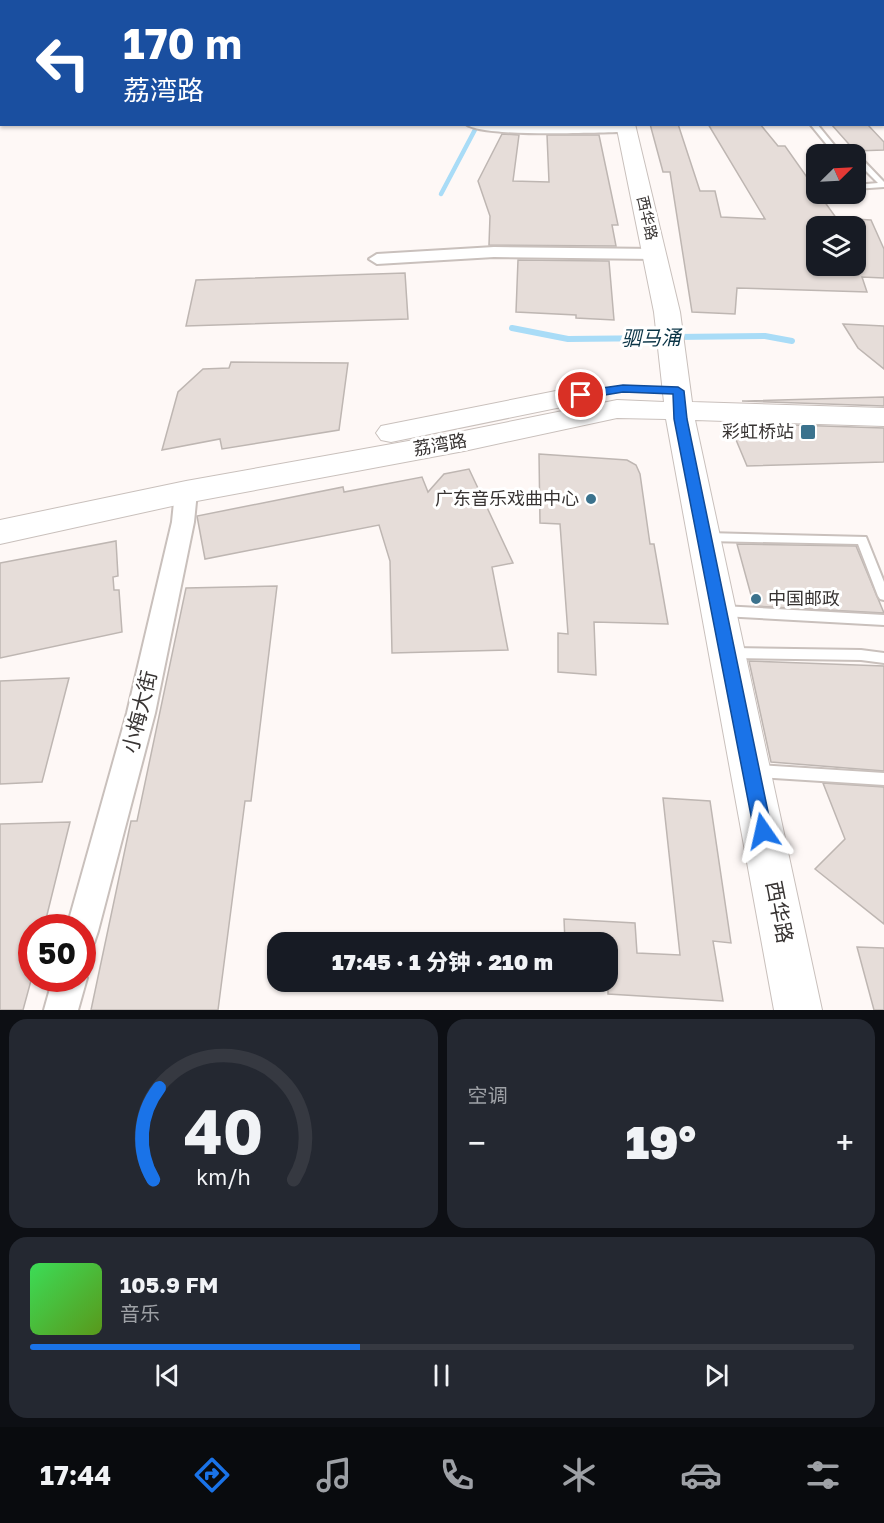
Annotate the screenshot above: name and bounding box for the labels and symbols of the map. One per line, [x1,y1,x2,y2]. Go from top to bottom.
north arrow [806,144,866,204]
street label: 西华路 [634,194,662,242]
water label: 驷马涌 [621,324,683,350]
pin [555,369,606,420]
place label: 彩虹桥站 [722,420,794,442]
marker: 彩虹桥站 [799,423,817,441]
street label: 荔湾路 [411,428,468,460]
place label: 广东音乐戏曲中心 [435,487,579,509]
marker: 广东音乐戏曲中心 [584,492,598,506]
place label: 中国邮政 [768,587,840,609]
marker: 中国邮政 [749,592,763,606]
street label: 小梅大街 [116,668,162,756]
position arrow [731,799,795,863]
street label: 西华路 [761,878,799,945]
speed limit sign: 50 [18,914,96,992]

